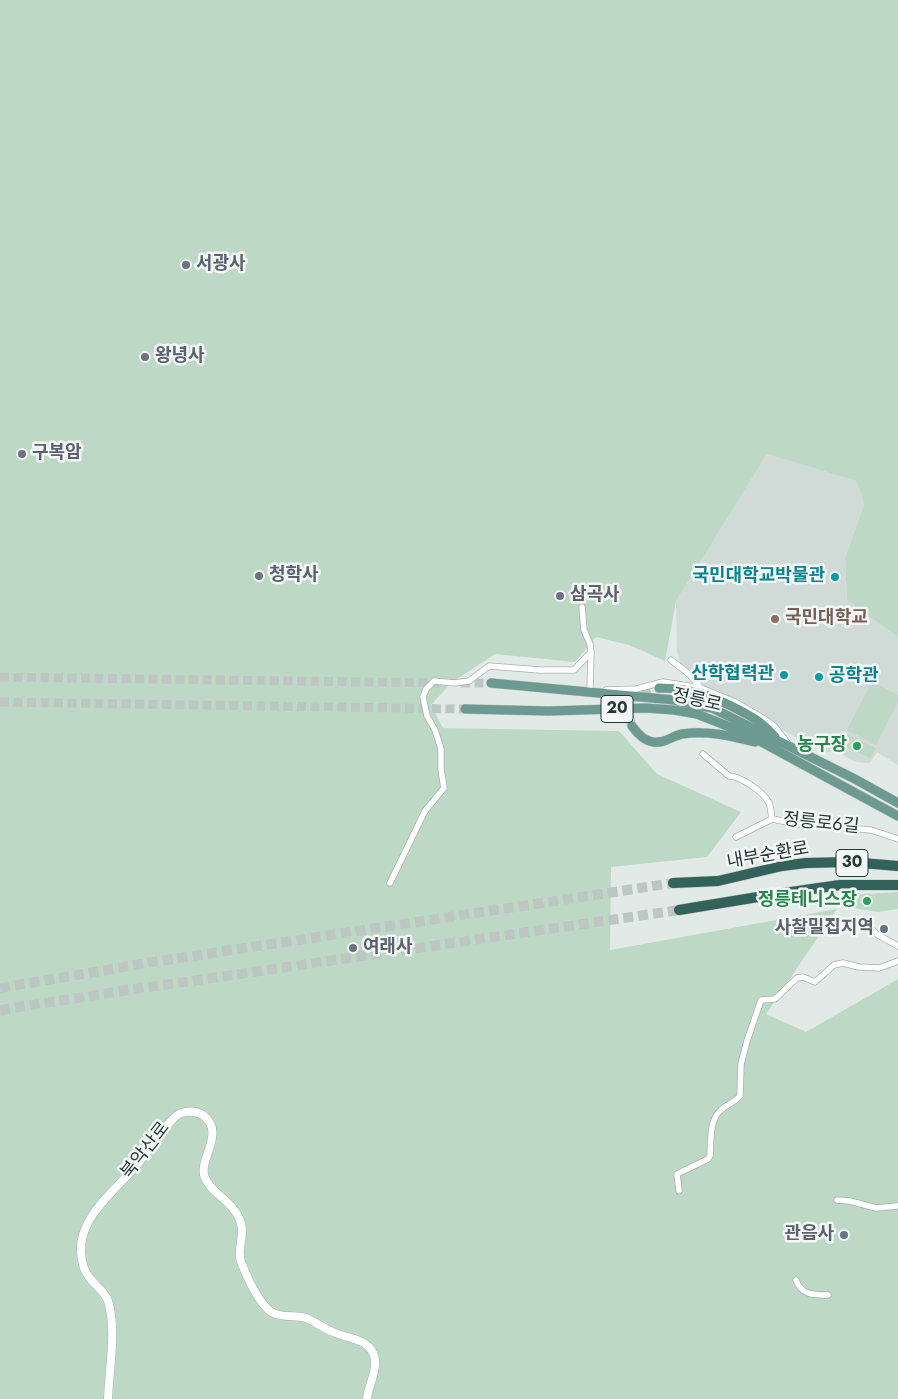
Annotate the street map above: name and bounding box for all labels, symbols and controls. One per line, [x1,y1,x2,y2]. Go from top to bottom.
place label: 서광사 [196,254,246,276]
marker: 서광사 [180,259,192,271]
place label: 왕녕사 [155,346,205,368]
marker: 왕녕사 [139,351,151,363]
place label: 구복암 [32,443,82,465]
marker: 구복암 [16,448,28,460]
place label: 청학사 [269,565,319,587]
place label: 국민대학교박물관 [693,566,825,588]
marker: 청학사 [253,570,265,582]
marker: 국민대학교박물관 [829,571,841,583]
place label: 삼곡사 [570,585,620,607]
marker: 삼곡사 [554,590,566,602]
place label: 국민대학교 [785,608,868,630]
marker: 국민대학교 [769,613,781,625]
place label: 산학협력관 [691,664,774,686]
place label: 공학관 [829,666,879,688]
marker: 산학협력관 [778,669,790,681]
marker: 공학관 [813,671,825,683]
street label: 정릉로 [670,685,724,717]
road number: 20 [601,696,633,722]
place label: 농구장 [797,735,847,757]
marker: 농구장 [851,740,863,752]
street label: 정릉로6길 [782,809,860,839]
street label: 내부순환로 [725,838,811,874]
road number: 30 [836,850,868,876]
place label: 정릉테니스장 [758,890,857,912]
marker: 정릉테니스장 [861,895,873,907]
place label: 사찰밀집지역 [775,918,874,940]
marker: 사찰밀집지역 [878,923,890,935]
place label: 여래사 [363,937,413,959]
marker: 여래사 [347,942,359,954]
street label: 북악산로 [117,1118,175,1184]
place label: 관음사 [784,1224,834,1246]
marker: 관음사 [838,1229,850,1241]

